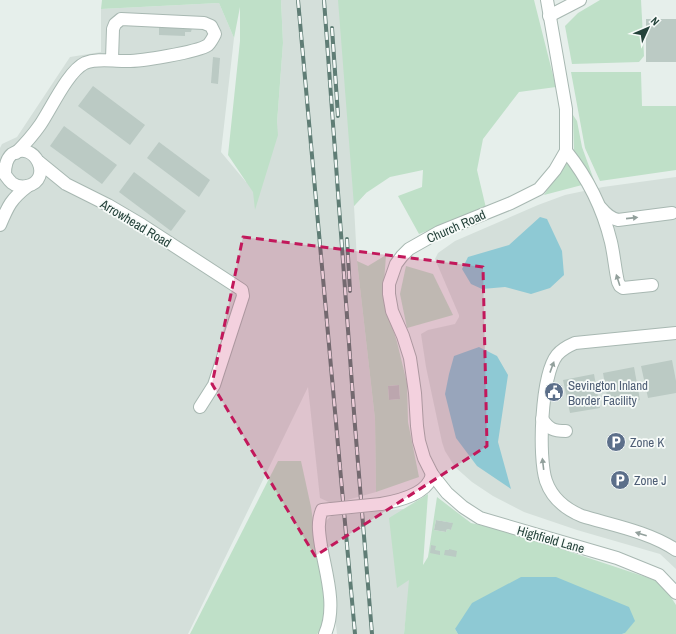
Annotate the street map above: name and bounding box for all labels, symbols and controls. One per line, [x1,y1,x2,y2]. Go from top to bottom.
north arrow [628,8,668,48]
text: N [648,14,662,28]
street label: Arrowhead Road [96,195,174,251]
street label: Church Road [424,206,488,247]
one-way arrow [626,215,638,221]
one-way arrow [615,273,621,285]
one-way arrow [549,360,555,372]
place label: Sevington Inland Border Facility [568,377,648,409]
public building icon: Sevington Inland Border Facility [543,381,565,403]
parking icon: Zone K [605,431,627,453]
place label: Zone K [630,434,664,451]
one-way arrow [540,458,546,471]
parking icon: Zone J [609,469,631,491]
place label: Zone J [634,472,667,489]
street label: Highfield Lane [515,522,587,557]
one-way arrow [634,531,646,537]

